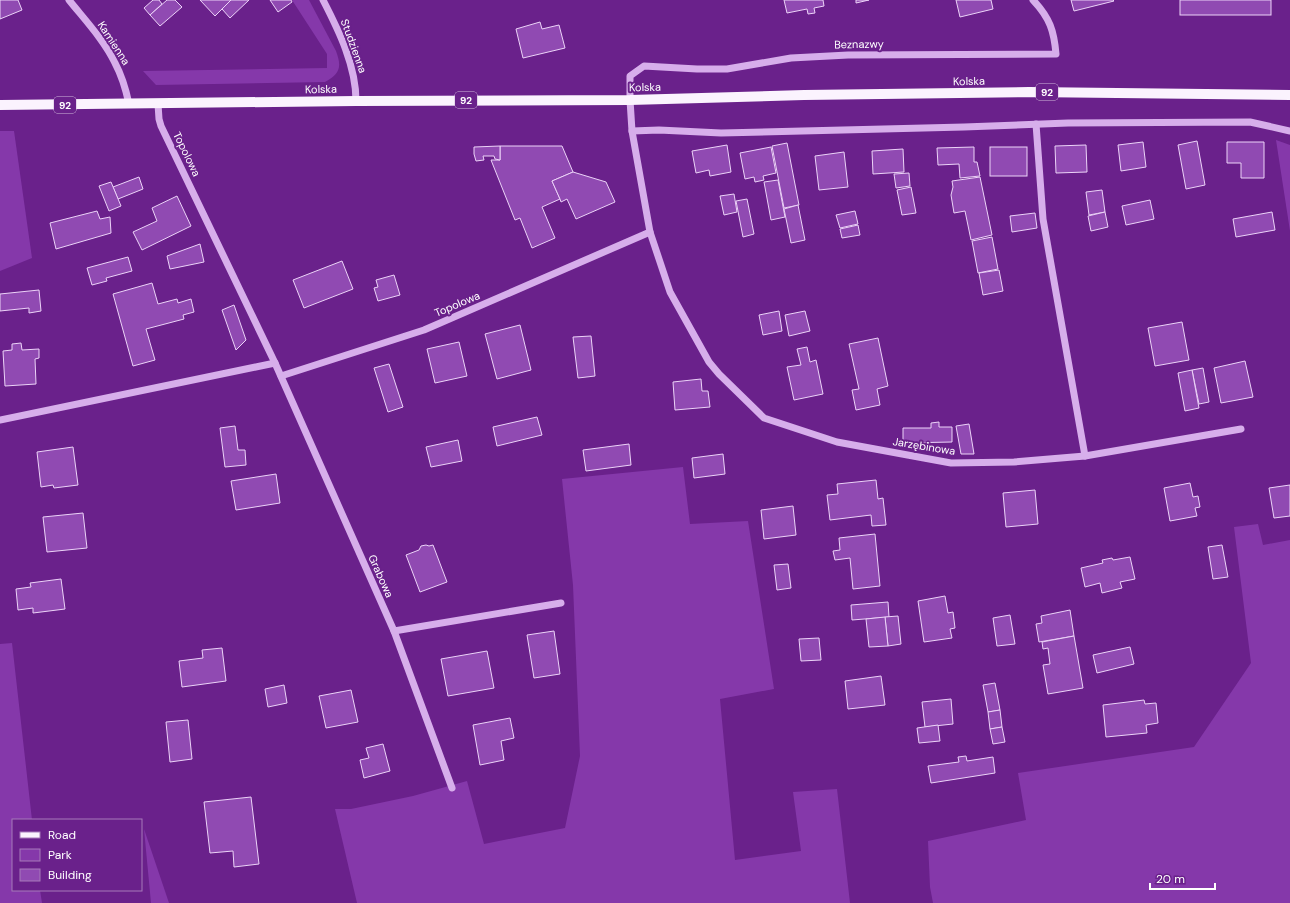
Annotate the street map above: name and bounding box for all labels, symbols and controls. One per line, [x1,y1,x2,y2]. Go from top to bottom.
street label: Studzienna [338,17,370,75]
street label: Kamienna [95,18,133,68]
street label: Beznazwy [834,37,884,51]
street label: Kolska [953,74,985,88]
street label: Kolska [629,80,661,94]
street label: Kolska [305,82,337,96]
road number: 92 [1036,84,1058,100]
road number: 92 [455,92,477,108]
road number: 92 [54,97,76,113]
street label: Topolowa [170,129,204,179]
street label: Topolowa [432,288,482,320]
street label: Jarzębinowa [892,434,956,458]
street label: Grabowa [365,552,397,600]
legend [12,819,142,891]
text: Road [48,827,76,843]
text: Park [48,847,72,863]
scale bar [1150,865,1215,891]
text: Building [48,867,92,883]
text: 20 m [1156,871,1185,887]

